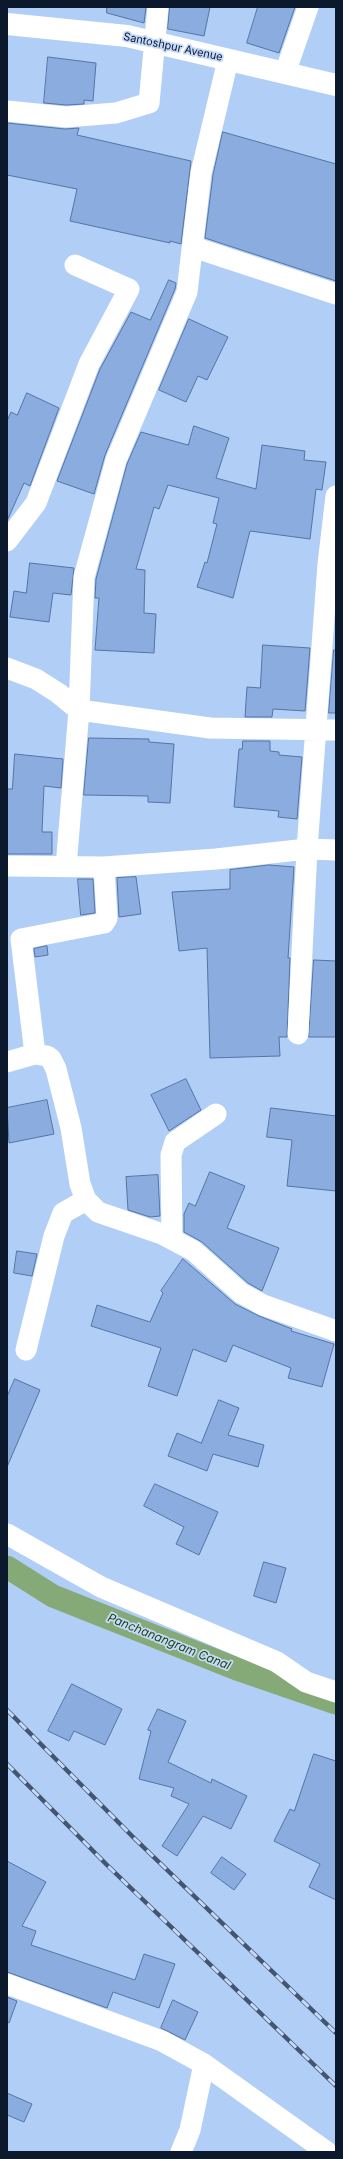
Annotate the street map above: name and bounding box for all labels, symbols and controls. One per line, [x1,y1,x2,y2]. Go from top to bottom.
street label: Santoshpur Avenue [122,30,224,64]
water label: Panchanangram Canal [105,1611,233,1673]

